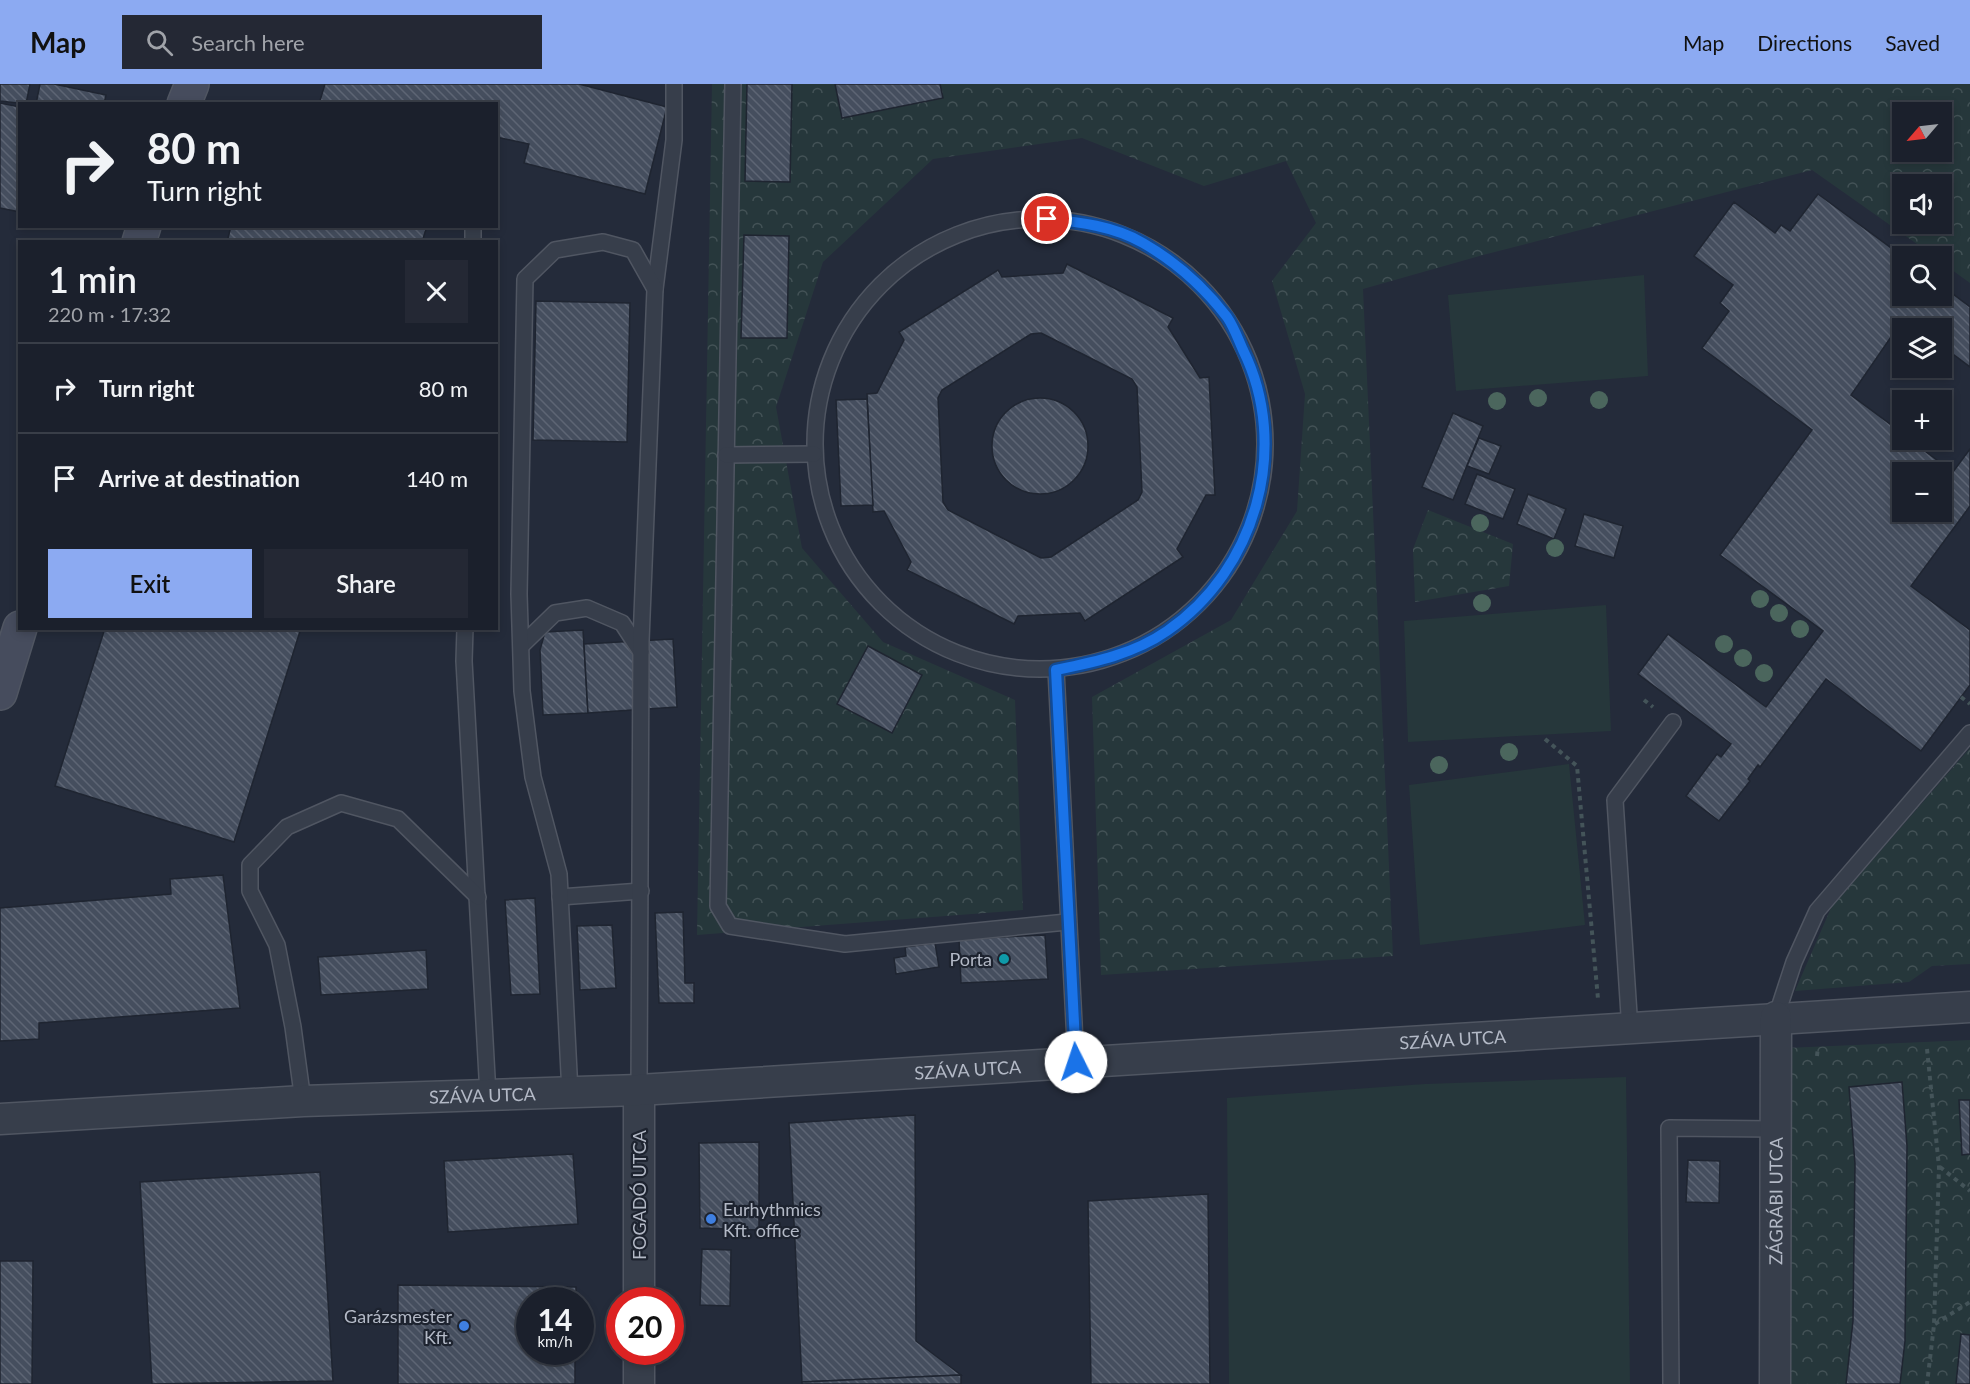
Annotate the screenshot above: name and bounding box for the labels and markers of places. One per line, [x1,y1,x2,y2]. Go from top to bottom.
pin [1021,193,1072,244]
place label: Porta [950,948,992,970]
marker: Porta [997,952,1011,966]
place label: Eurhythmics Kft. office [723,1198,821,1241]
marker: Eurhythmics Kft. office [704,1212,718,1226]
place label: Garázsmester Kft. [344,1305,452,1348]
marker: Garázsmester Kft. [457,1319,471,1333]

